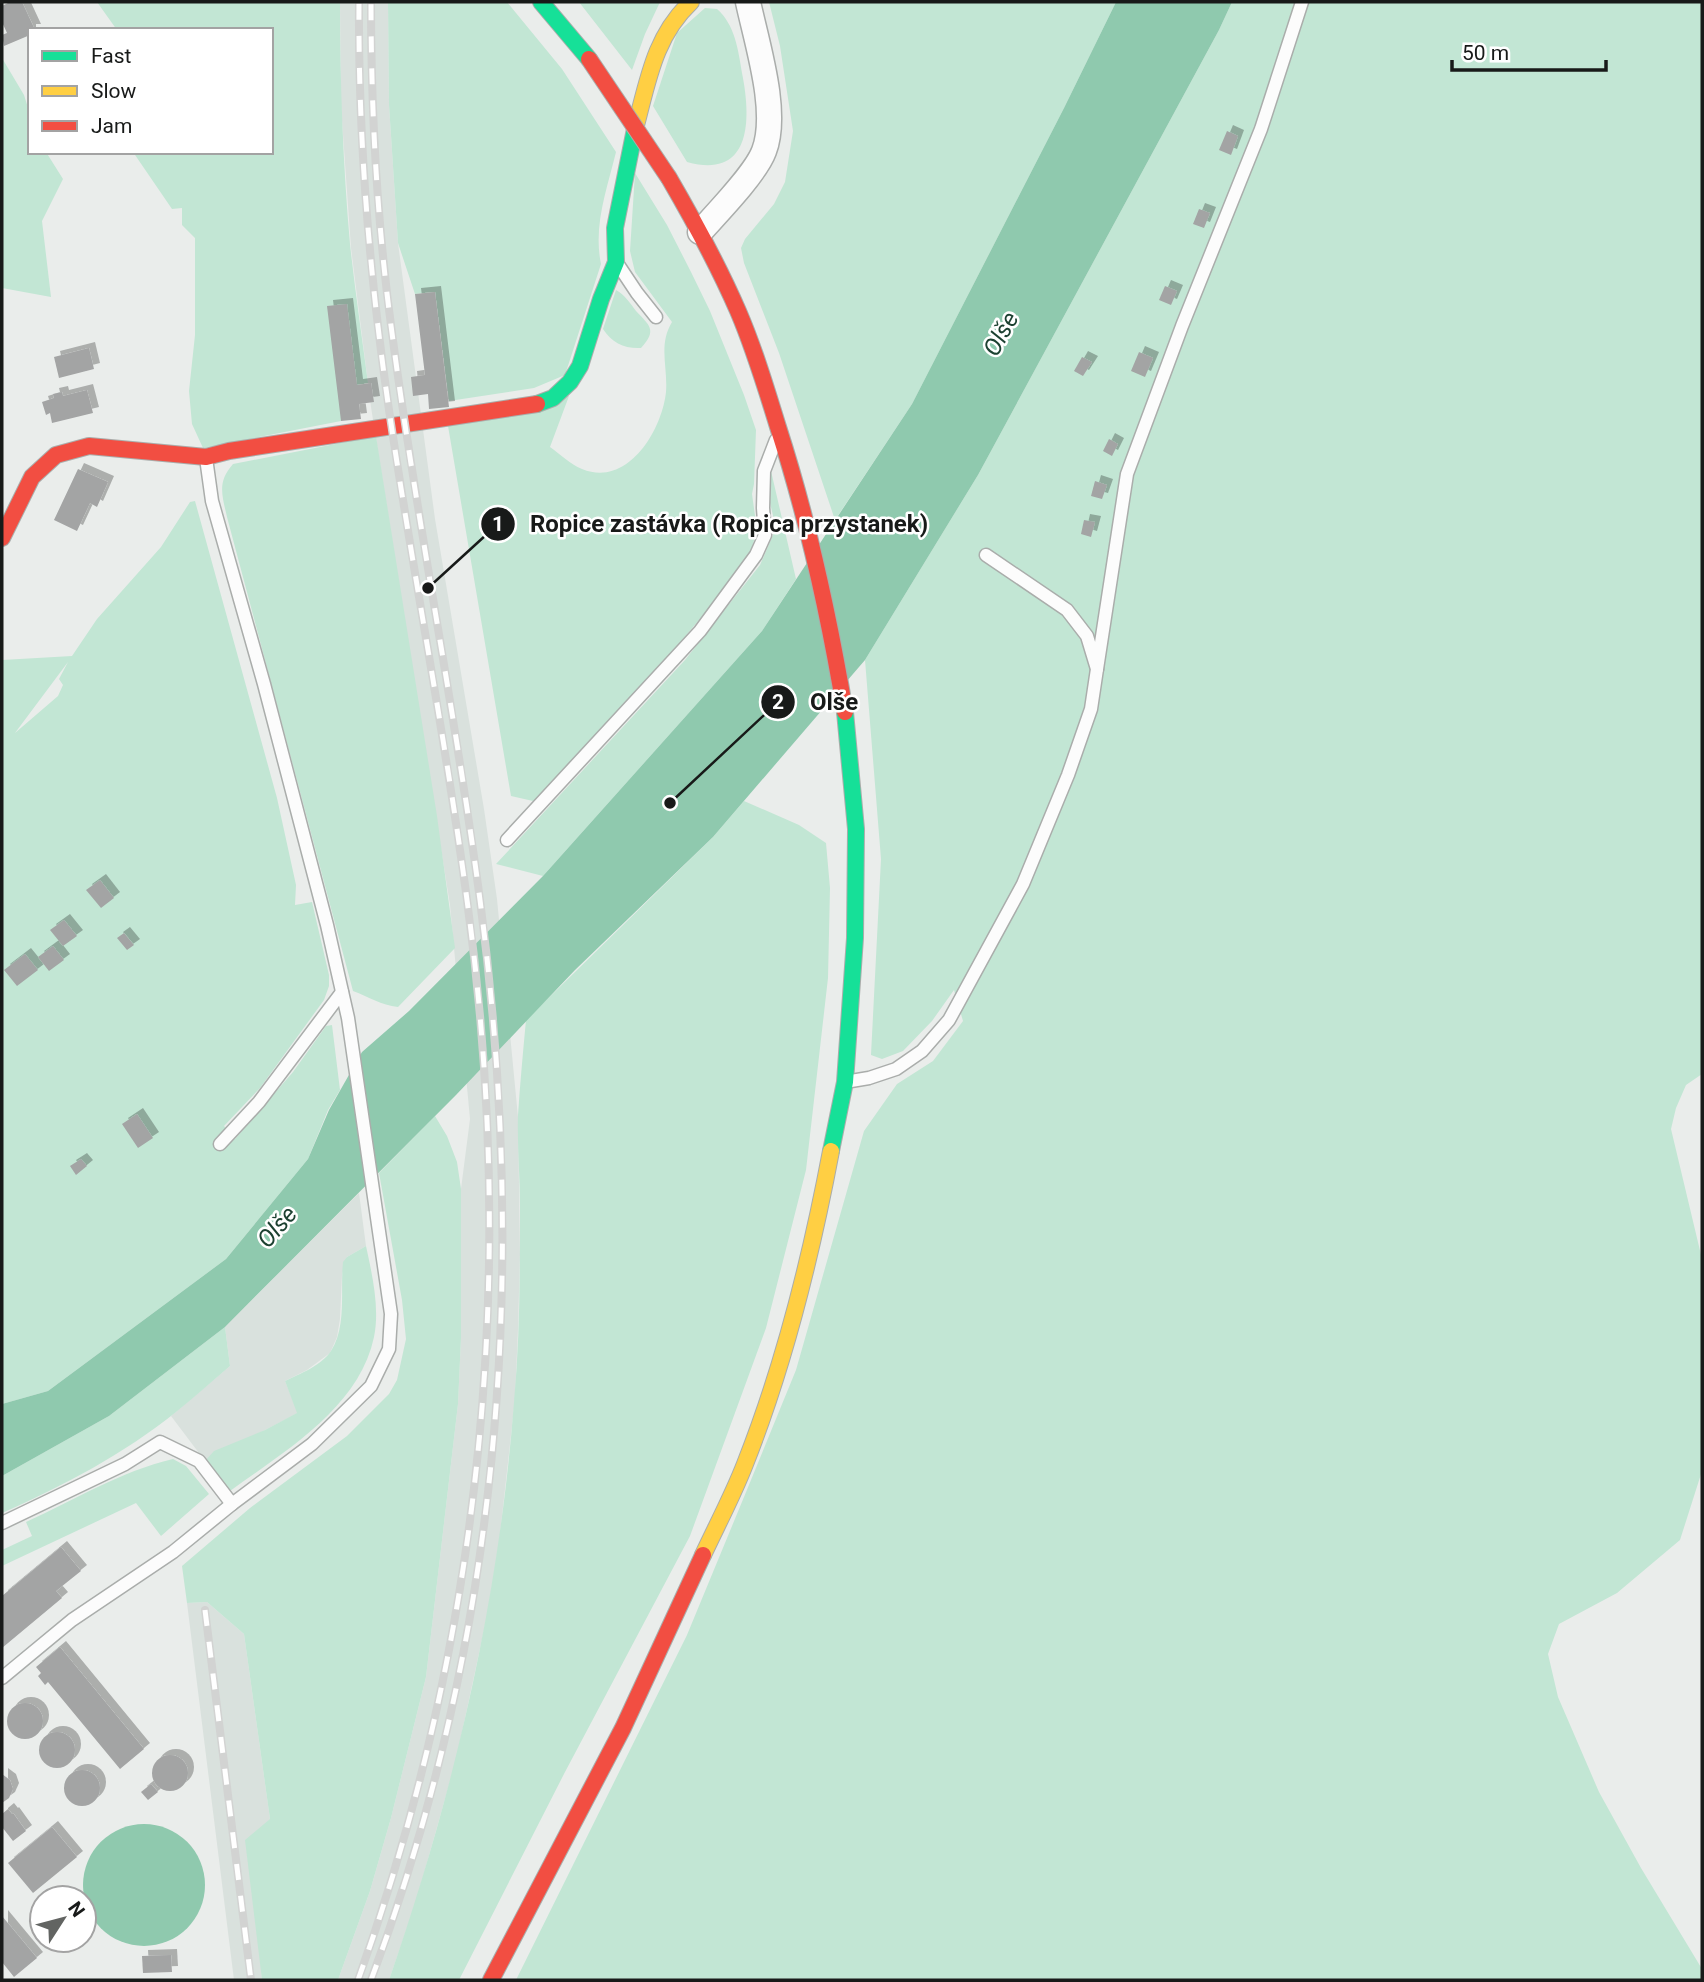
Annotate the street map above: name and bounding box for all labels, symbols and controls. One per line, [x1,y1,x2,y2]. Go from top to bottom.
legend [28,28,273,154]
scale bar [1452,28,1606,72]
text: 50 m [1462,41,1509,65]
text: Fast [91,44,132,68]
text: Slow [91,79,137,103]
text: Jam [91,114,132,138]
water label: Olše [978,307,1024,361]
callout: Ropice zastávka (Ropica przystanek) [481,501,942,546]
text: Ropice zastávka (Ropica przystanek) [530,510,928,538]
text: 1 [492,512,504,536]
callout: Olše [761,679,872,724]
text: Olše [810,688,858,716]
text: 2 [772,690,784,714]
water label: Olše [251,1200,303,1254]
north arrow [28,1884,98,1954]
text: N [63,1897,90,1921]

